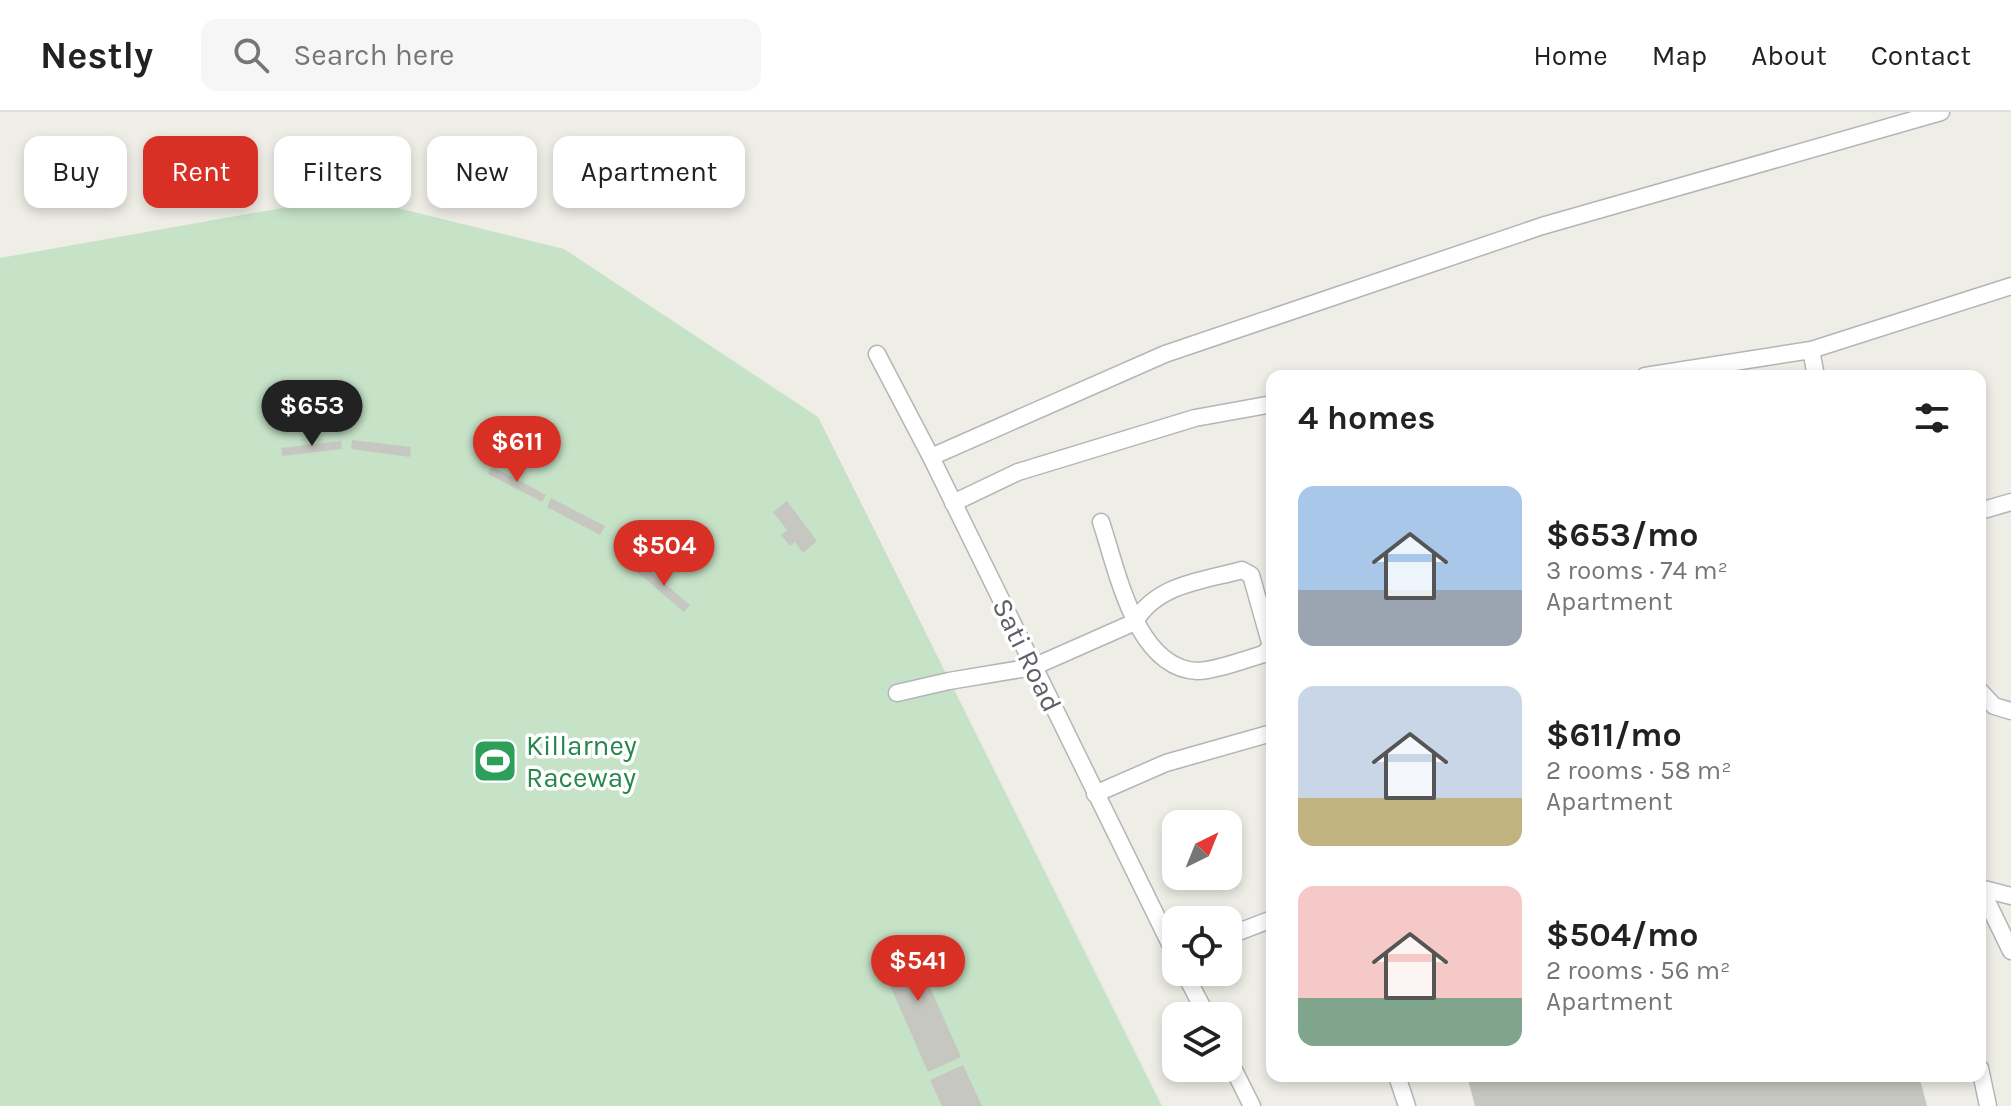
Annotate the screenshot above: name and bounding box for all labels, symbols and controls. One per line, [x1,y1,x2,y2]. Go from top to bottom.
search box [201,19,761,91]
text: Nestly [40,33,153,78]
icon: search [229,33,273,77]
text: Search here [293,37,455,73]
text: Home [1533,39,1608,72]
text: Map [1652,39,1707,72]
text: About [1751,39,1827,72]
text: Contact [1871,39,1971,72]
chip: Buy [24,136,127,208]
chip: Rent [143,136,258,208]
chip: Filters [274,136,411,208]
chip: New [427,136,537,208]
chip: Apartment [553,136,745,208]
pin: $653 [265,380,359,448]
text: $653 [279,390,345,421]
icon: filters [1910,396,1954,440]
text: 4 homes [1298,398,1435,438]
pin: $611 [470,416,564,484]
text: $611 [491,426,543,457]
text: $653/mo [1546,515,1699,555]
icon: home [1362,518,1458,614]
pin: $504 [617,520,711,588]
text: $504 [632,530,696,561]
text: 3 rooms · 74 m² [1546,555,1728,586]
text: Apartment [1546,586,1673,617]
street label: Sati Road [985,593,1069,717]
text: $611/mo [1546,715,1682,755]
icon: home [1362,718,1458,814]
place label: Killarney Raceway [526,729,637,794]
sports icon: Killarney Raceway [471,737,519,785]
text: 2 rooms · 58 m² [1546,755,1732,786]
text: Apartment [1546,786,1673,817]
north arrow [1162,810,1242,890]
map controls [1162,810,1242,1082]
button: locate [1162,906,1242,986]
text: $504/mo [1546,915,1699,955]
icon: home [1362,918,1458,1014]
pin: $541 [871,935,965,1003]
text: $541 [889,945,947,976]
text: 2 rooms · 56 m² [1546,955,1731,986]
text: Apartment [1546,986,1673,1017]
button: layers [1162,1002,1242,1082]

